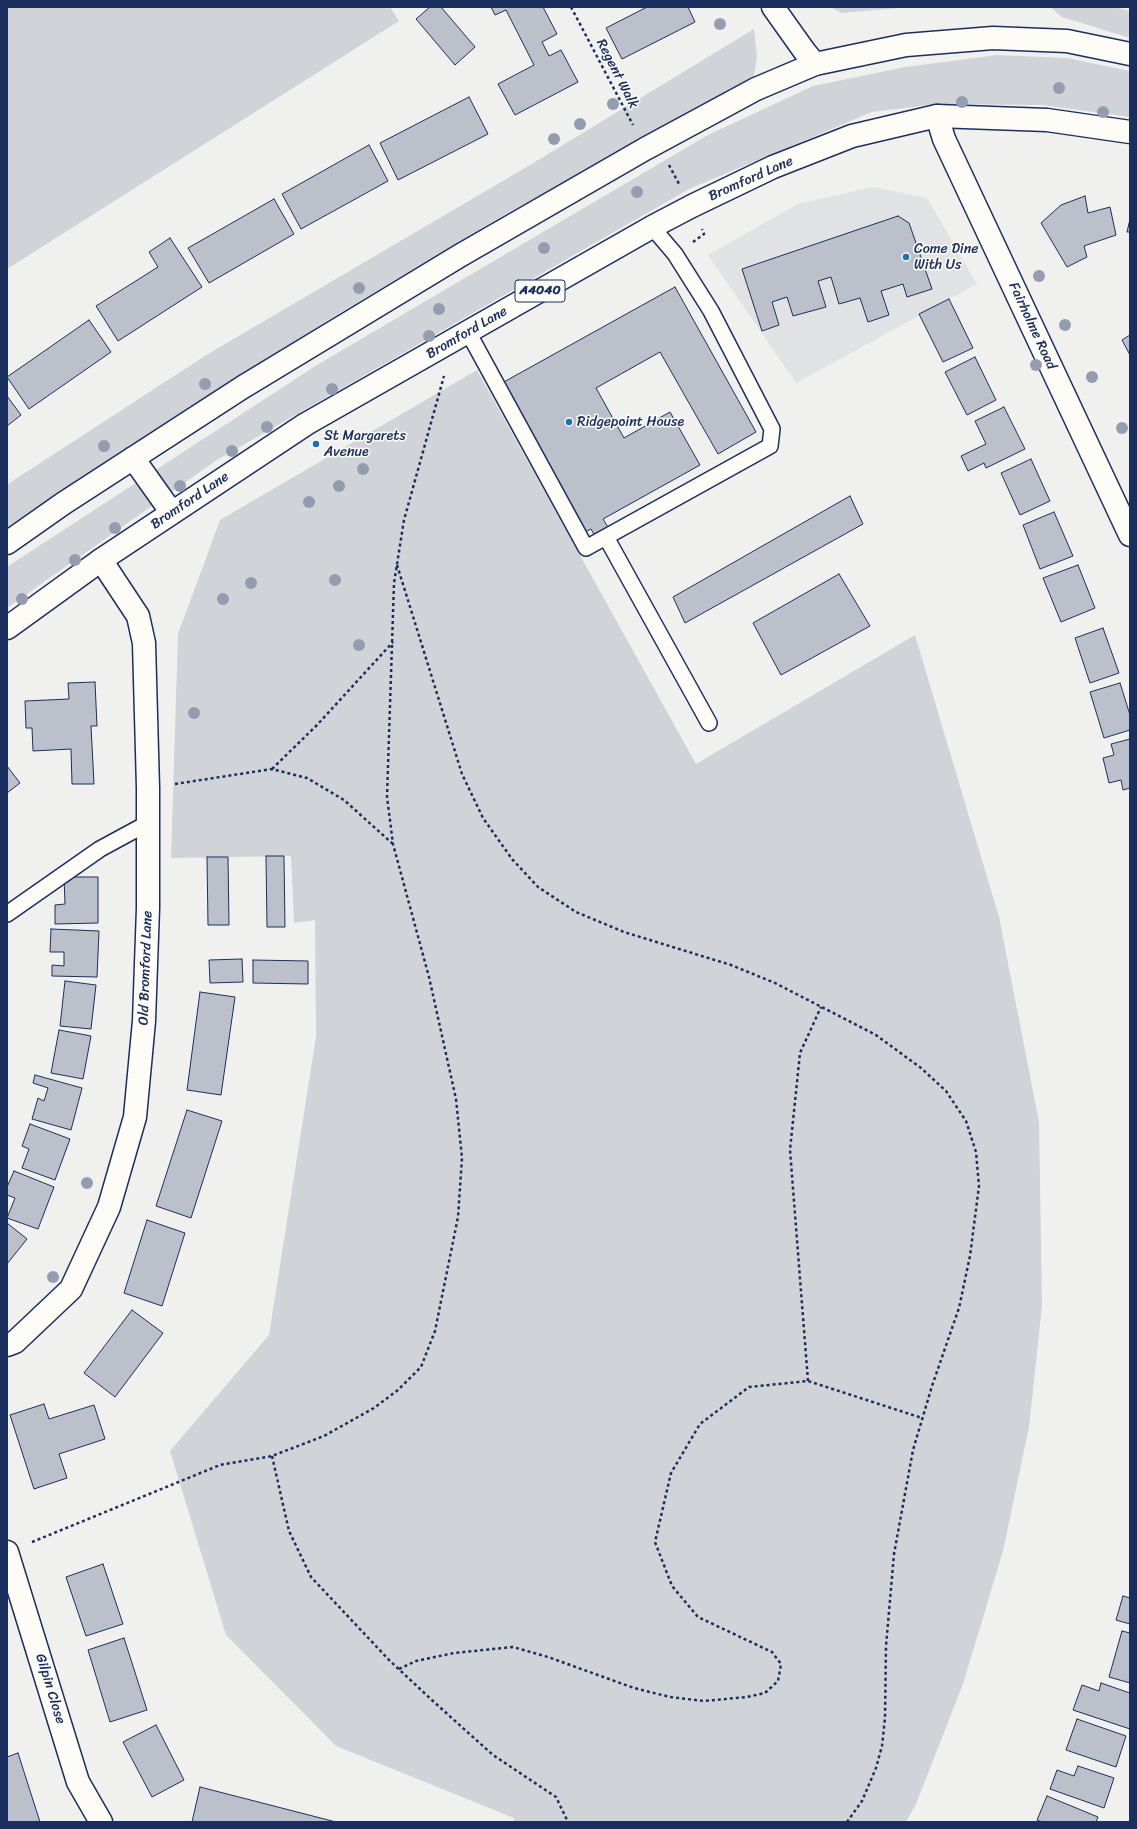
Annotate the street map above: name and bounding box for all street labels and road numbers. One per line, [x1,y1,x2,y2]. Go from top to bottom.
street label: Regent Walk [592,36,642,112]
street label: Bromford Lane [706,153,796,205]
road number: A4040 [515,280,565,302]
street label: Fairholme Road [1004,280,1060,372]
street label: Bromford Lane [424,303,510,363]
street label: Bromford Lane [148,469,232,533]
street label: Old Bromford Lane [136,910,156,1026]
street label: Gilpin Close [31,1652,69,1726]

